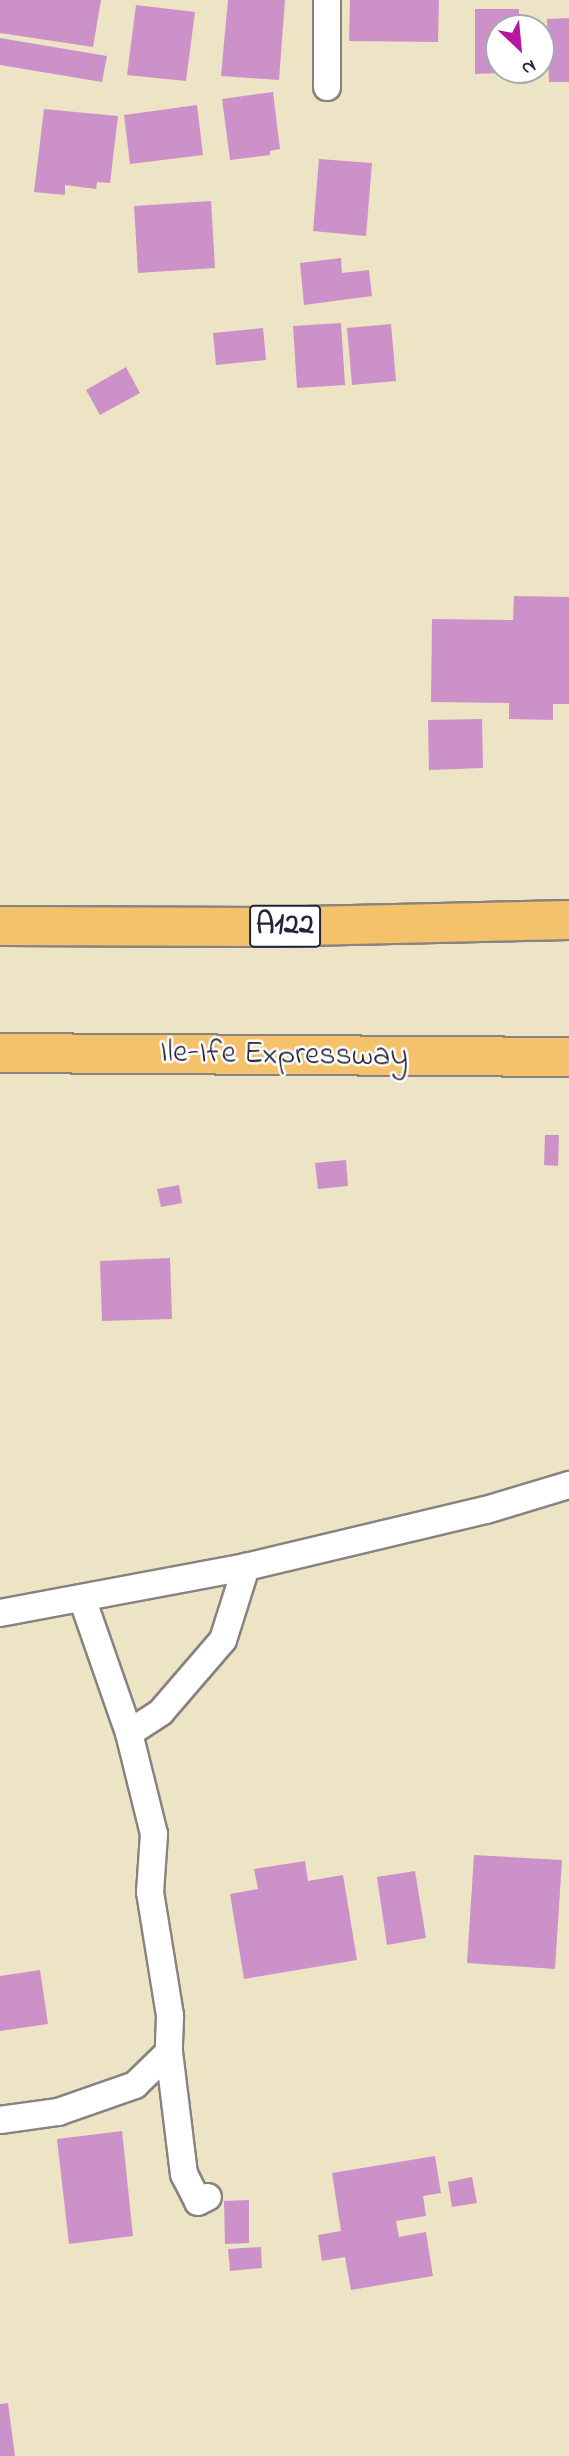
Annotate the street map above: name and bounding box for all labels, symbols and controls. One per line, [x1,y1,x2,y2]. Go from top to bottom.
north arrow [485,14,555,84]
text: N [517,52,540,81]
road number: A122 [248,900,322,952]
street label: Ile-Ife Expressway [160,1035,408,1077]

